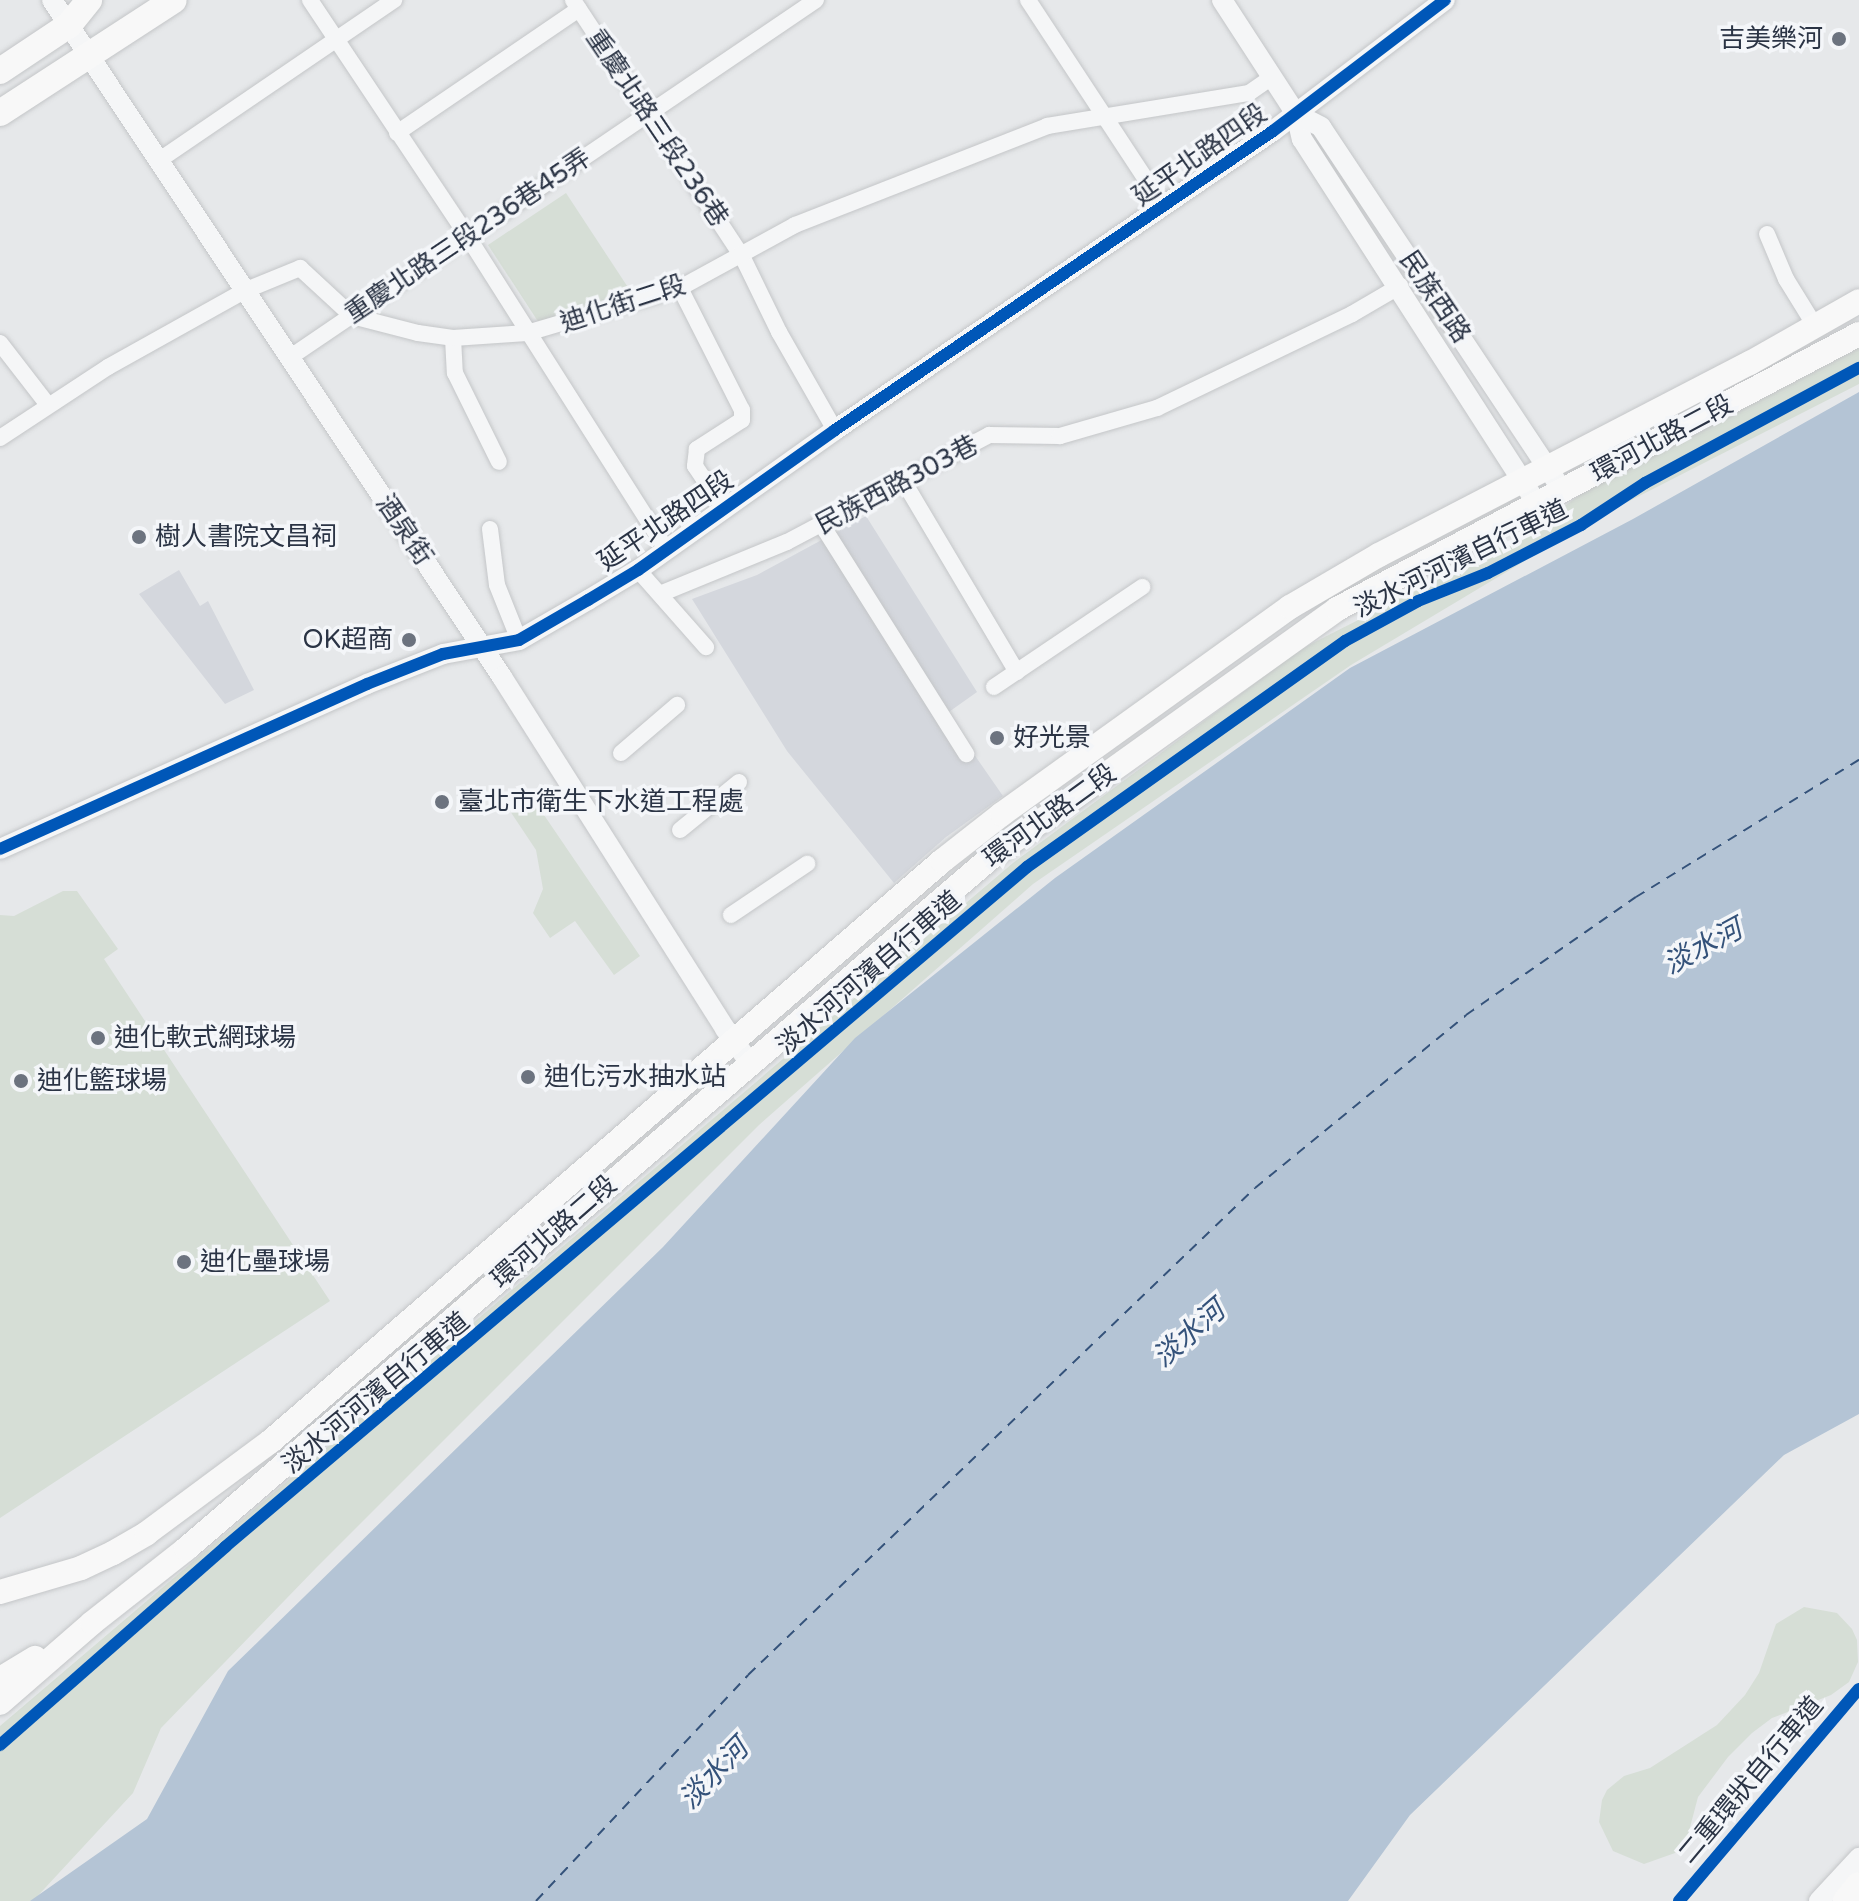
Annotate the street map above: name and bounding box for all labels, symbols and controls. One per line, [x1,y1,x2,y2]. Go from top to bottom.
place label: 吉美樂河 [1719,23,1823,55]
street label: 重慶北路三段236巷 [579,24,735,232]
marker: 吉美樂河 [1830,30,1848,48]
street label: 延平北路四段 [1127,97,1273,213]
street label: 重慶北路三段236巷45弄 [339,142,597,330]
street label: 民族西路 [1393,245,1477,349]
street label: 迪化街二段 [556,269,690,339]
street label: 環河北路二段 [1586,389,1738,489]
street label: 民族西路303巷 [811,429,983,541]
street label: 延平北路四段 [593,464,739,578]
street label: 酒泉街 [369,489,439,571]
street label: 淡水河河濱自行車道 [1349,494,1573,624]
place label: 樹人書院文昌祠 [155,521,337,553]
marker: 樹人書院文昌祠 [130,528,148,546]
place label: OK超商 [302,624,393,656]
marker: OK超商 [400,631,418,649]
place label: 好光景 [1013,722,1091,754]
marker: 好光景 [988,729,1006,747]
street label: 環河北路二段 [978,758,1122,874]
place label: 臺北市衛生下水道工程處 [458,786,744,818]
marker: 臺北市衛生下水道工程處 [433,793,451,811]
street label: 淡水河河濱自行車道 [770,884,968,1062]
water label: 淡水河 [1658,912,1748,982]
place label: 迪化軟式網球場 [114,1022,296,1054]
marker: 迪化軟式網球場 [89,1029,107,1047]
place label: 迪化污水抽水站 [544,1061,726,1093]
place label: 迪化籃球場 [37,1065,167,1097]
marker: 迪化污水抽水站 [519,1068,537,1086]
marker: 迪化籃球場 [12,1072,30,1090]
street label: 環河北路二段 [485,1169,623,1295]
place label: 迪化壘球場 [200,1246,330,1278]
marker: 迪化壘球場 [175,1253,193,1271]
water label: 淡水河 [1146,1294,1232,1374]
street label: 淡水河河濱自行車道 [276,1306,476,1480]
street label: 二重環狀自行車道 [1672,1690,1830,1870]
water label: 淡水河 [673,1732,755,1816]

